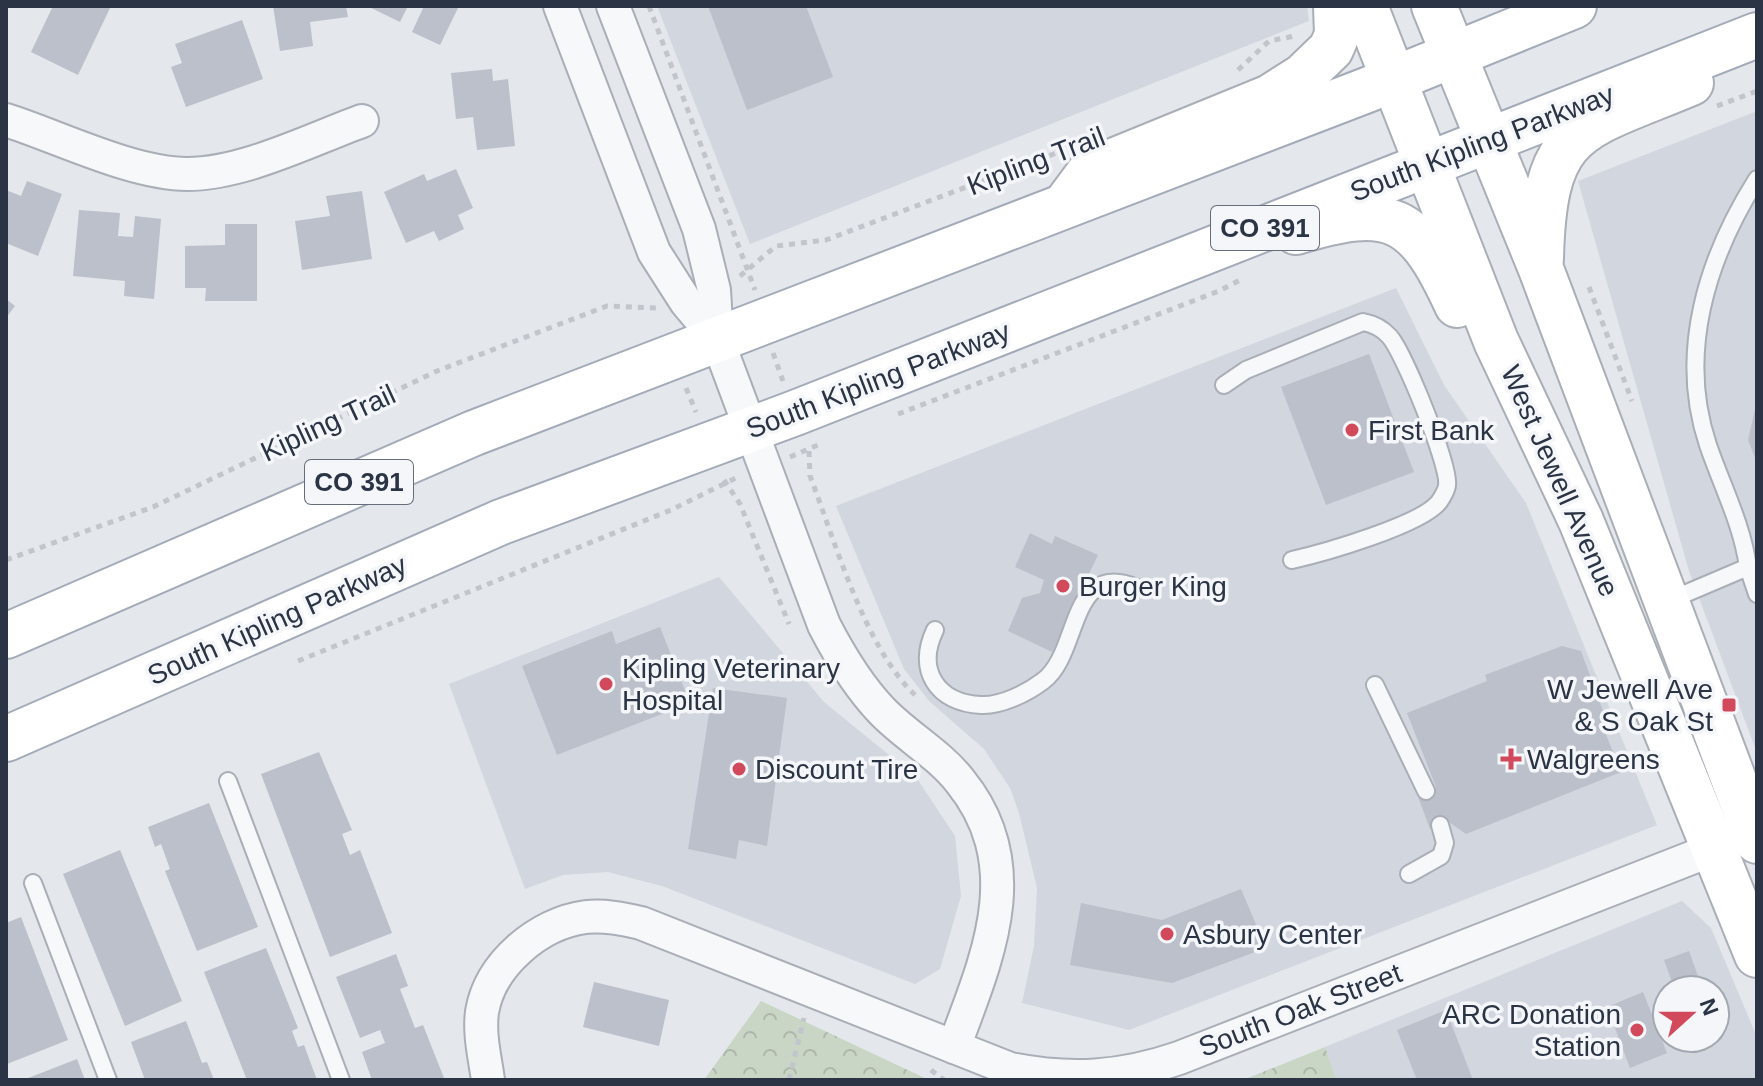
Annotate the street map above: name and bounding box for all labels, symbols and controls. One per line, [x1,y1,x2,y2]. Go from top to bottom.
street label: South Kipling Parkway [1346,78,1618,208]
street label: Kipling Trail [963,121,1109,201]
road number: CO 391 [1211,206,1319,250]
street label: South Kipling Parkway [742,315,1014,445]
street label: West Jewell Avenue [1495,361,1625,601]
street label: Kipling Trail [256,378,400,468]
place label: First Bank [1368,415,1495,446]
marker: First Bank [1343,421,1361,439]
road number: CO 391 [305,460,413,504]
street label: South Kipling Parkway [143,549,411,691]
place label: Burger King [1079,571,1227,602]
marker: Burger King [1054,577,1072,595]
place label: Kipling Veterinary Hospital [622,653,840,716]
place label: W Jewell Ave & S Oak St [1547,674,1713,737]
marker: Kipling Veterinary Hospital [597,675,615,693]
marker: W Jewell Ave & S Oak St [1720,696,1738,714]
place label: Walgreens [1527,744,1660,775]
marker: Walgreens [1502,750,1520,768]
place label: Discount Tire [755,754,918,785]
marker: Discount Tire [730,760,748,778]
place label: Asbury Center [1183,919,1362,950]
marker: Asbury Center [1158,925,1176,943]
street label: South Oak Street [1194,957,1406,1063]
north arrow [1651,974,1731,1054]
text: N [1695,995,1724,1019]
place label: ARC Donation Station [1442,999,1621,1062]
marker: ARC Donation Station [1628,1021,1646,1039]

